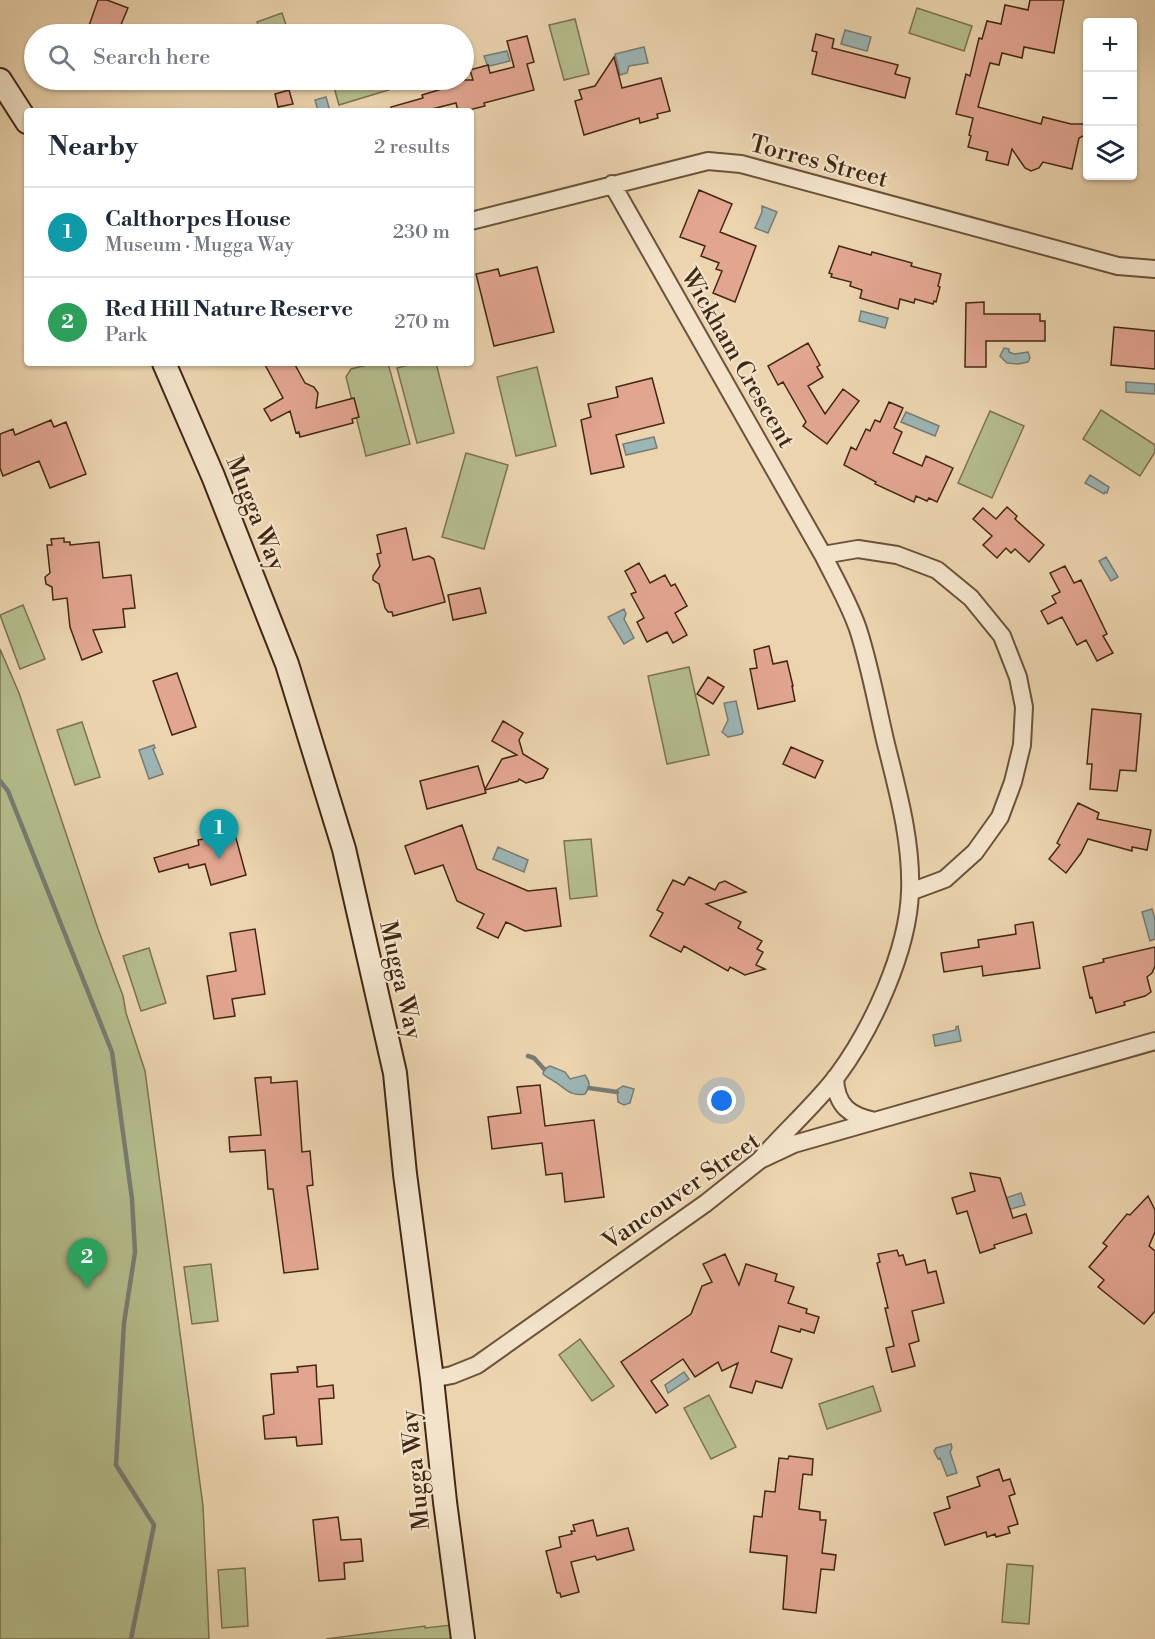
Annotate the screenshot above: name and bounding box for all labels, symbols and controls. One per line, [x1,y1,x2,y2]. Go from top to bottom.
map controls [1083,18,1137,180]
button: + [1083,18,1137,72]
search box [24,24,474,90]
icon: search [45,41,78,74]
text: Search here [93,44,210,71]
button: − [1083,72,1137,126]
button: layers [1083,126,1137,180]
street label: Torres Street [746,129,892,195]
text: Nearby [48,131,138,163]
text: 2 results [374,135,450,160]
text: Calthorpes House [105,206,291,233]
text: 1 [63,220,72,245]
text: 230 m [393,220,450,245]
text: Museum · Mugga Way [105,233,294,258]
street label: Wickham Crescent [673,263,801,454]
text: Red Hill Nature Reserve [105,296,353,323]
text: 2 [61,310,74,335]
text: 270 m [394,310,450,335]
text: Park [105,323,147,348]
street label: Mugga Way [219,452,292,575]
pin: 1 [200,810,238,859]
street label: Mugga Way [372,918,428,1043]
your location [707,1086,736,1115]
street label: Vancouver Street [596,1126,766,1258]
pin: 2 [68,1238,106,1288]
street label: Mugga Way [395,1408,437,1531]

